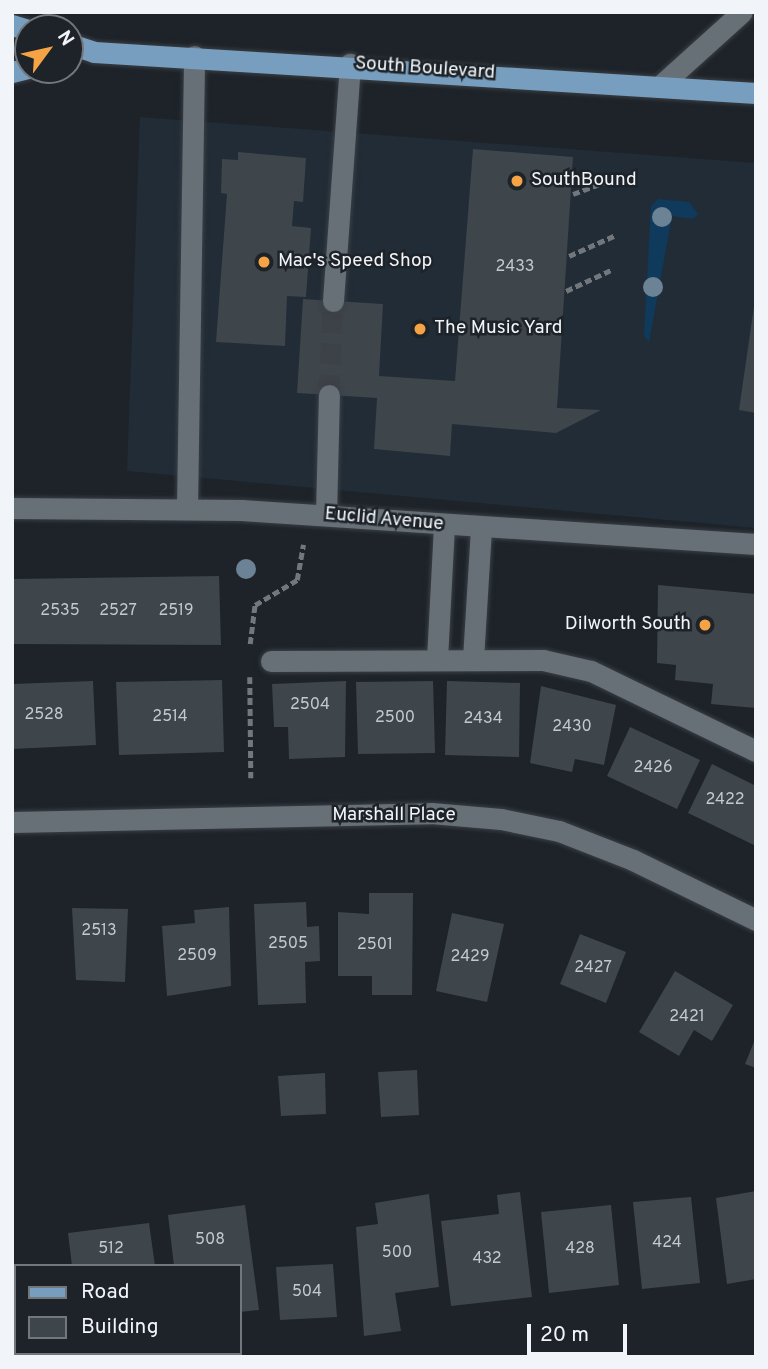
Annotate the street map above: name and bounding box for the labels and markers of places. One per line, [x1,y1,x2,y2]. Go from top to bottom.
place label: SouthBound [531,170,637,192]
marker: SouthBound [509,173,525,189]
place label: Mac's Speed Shop [278,251,432,273]
marker: Mac's Speed Shop [256,254,272,270]
place label: The Music Yard [434,318,563,340]
marker: The Music Yard [412,321,428,337]
place label: Dilworth South [565,614,691,636]
marker: Dilworth South [697,617,713,633]

